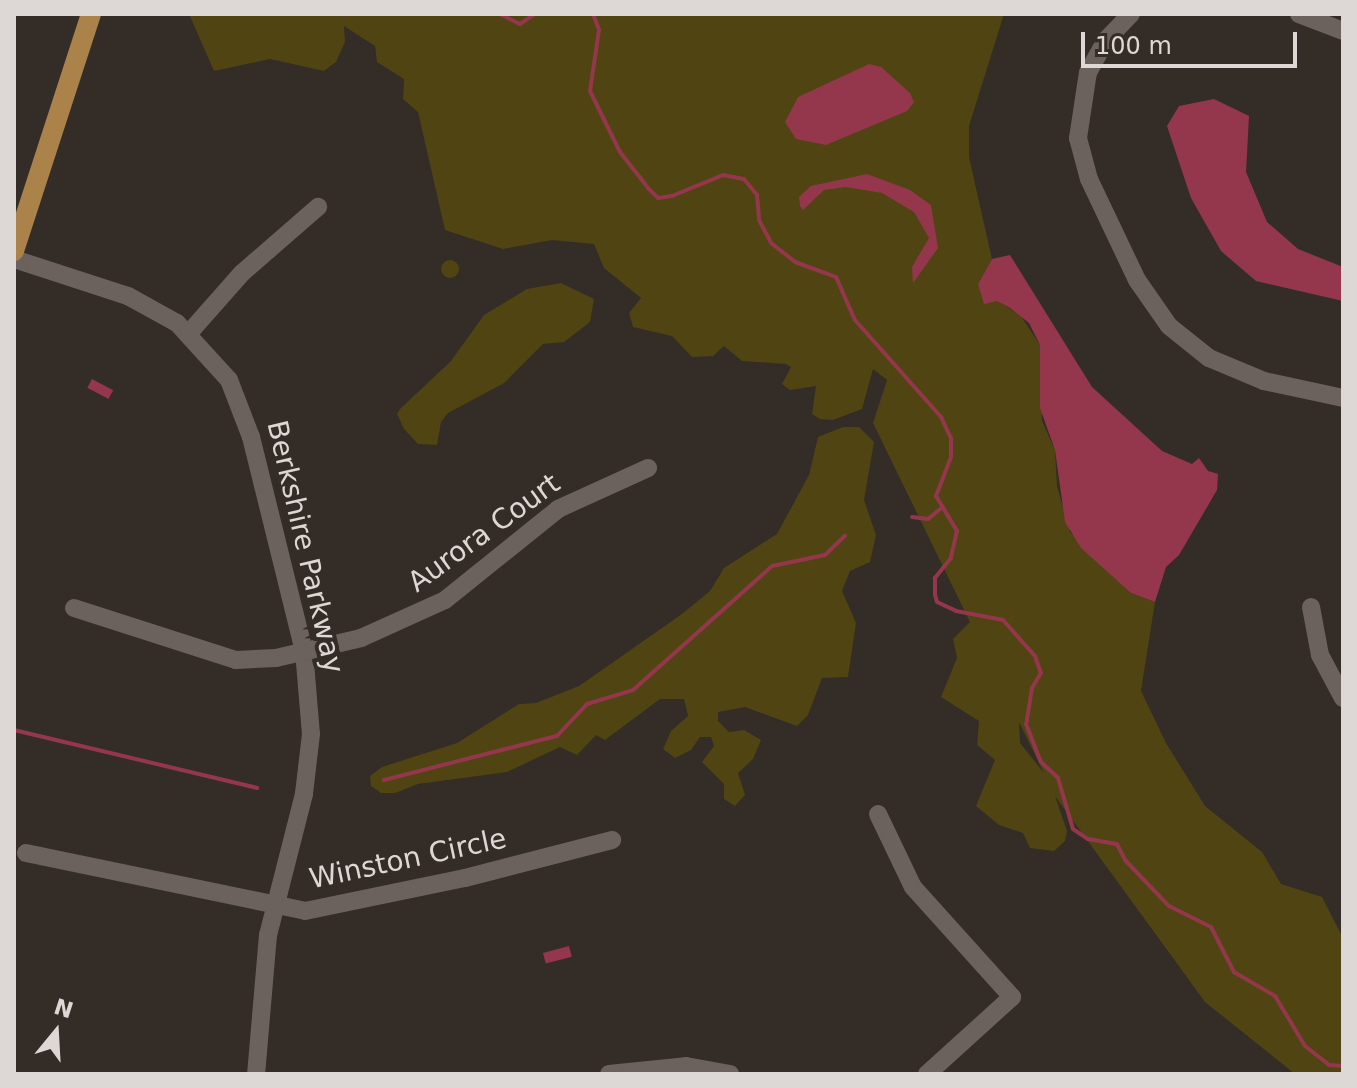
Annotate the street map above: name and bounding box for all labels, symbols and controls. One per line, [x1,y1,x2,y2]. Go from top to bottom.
scale bar [1085,16,1301,66]
text: 100 m [1095,32,1172,60]
street label: Berkshire Parkway [260,417,350,677]
street label: Aurora Court [402,467,566,599]
street label: Winston Circle [306,822,510,896]
north arrow [16,992,96,1072]
text: N [51,994,76,1023]

